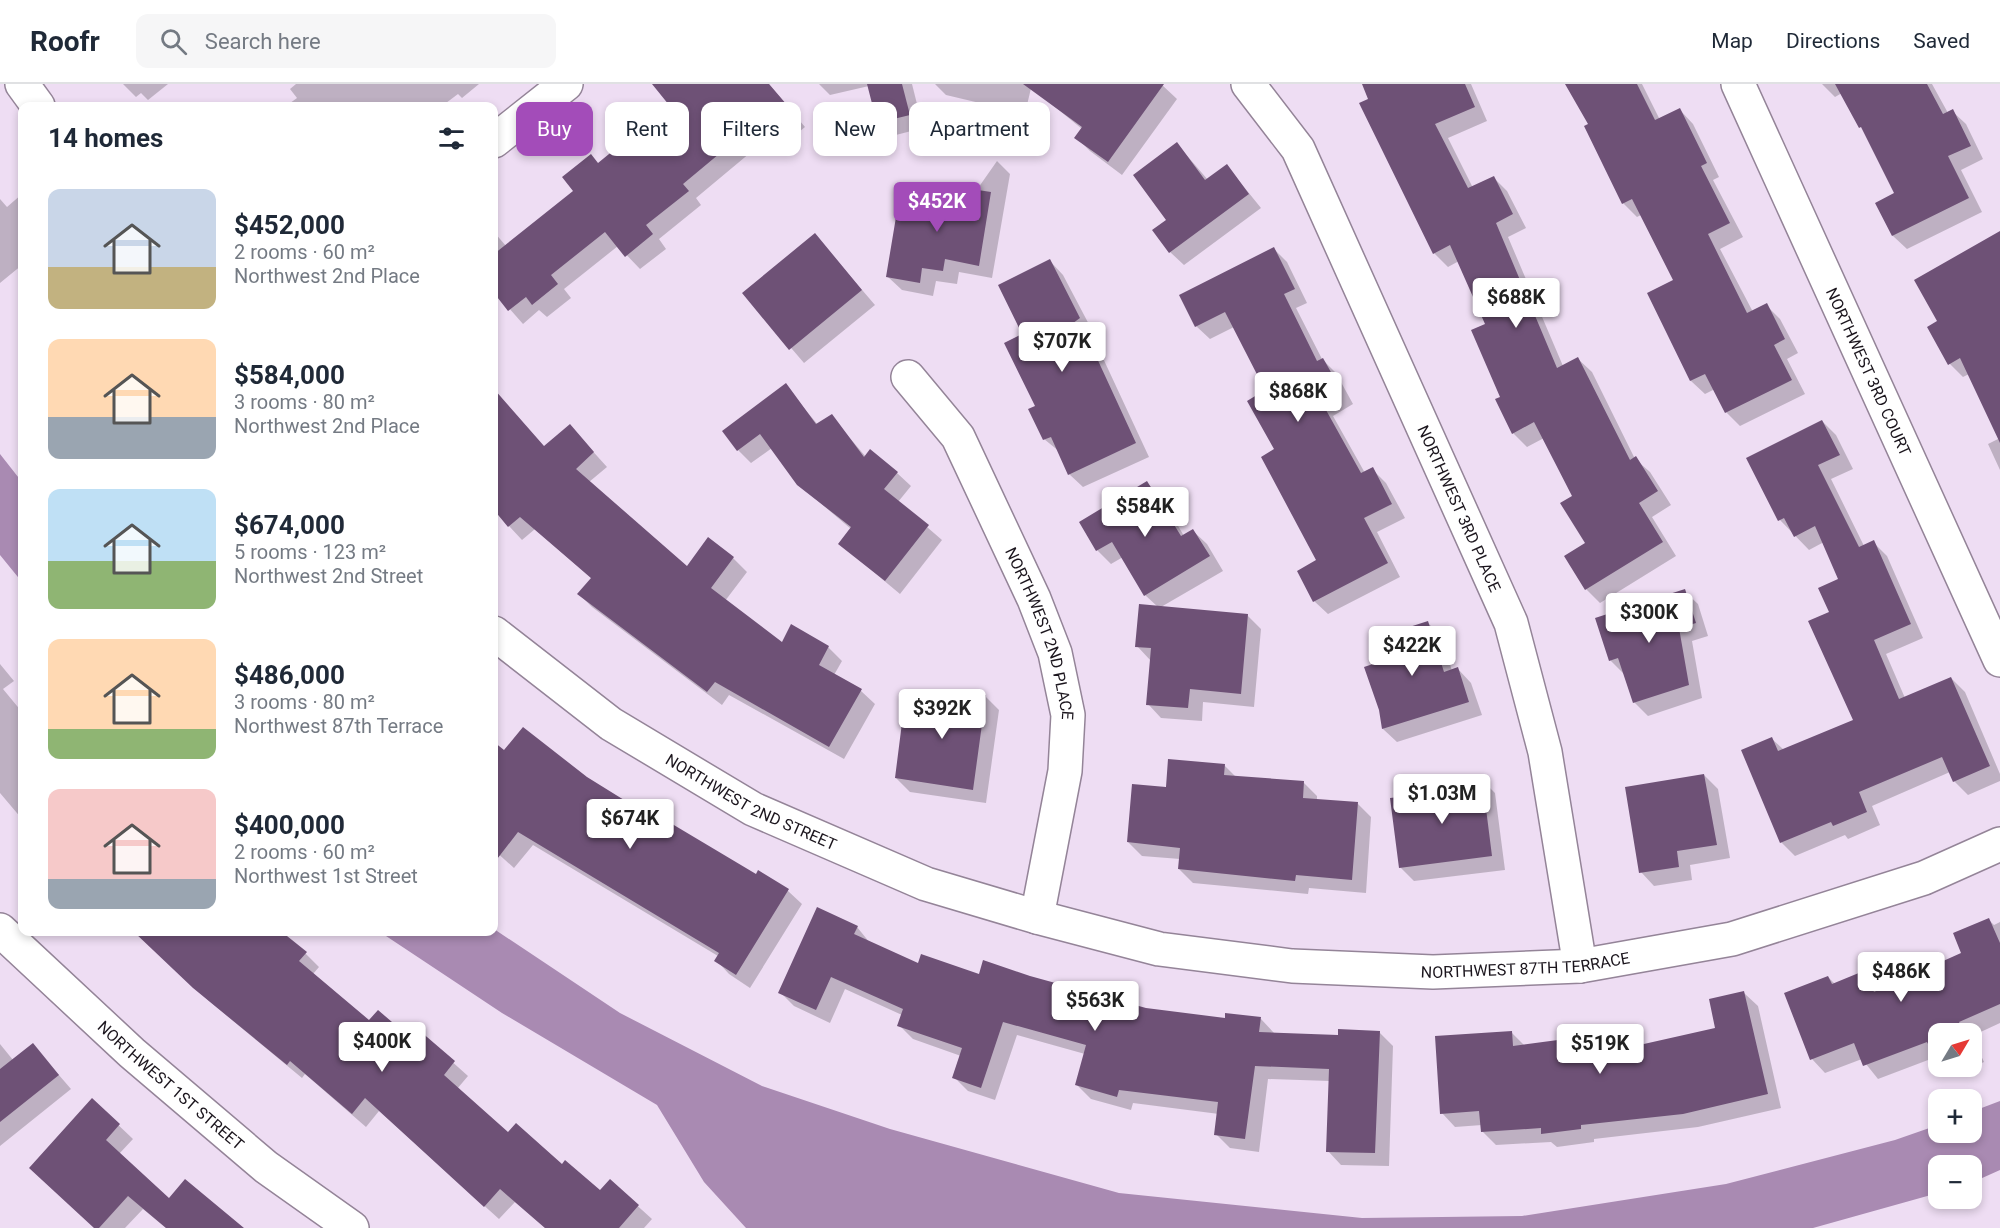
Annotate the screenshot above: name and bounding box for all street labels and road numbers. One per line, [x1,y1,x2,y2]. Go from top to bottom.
street label: NORTHWEST 3RD COURT [1822,285,1915,459]
street label: NORTHWEST 3RD PLACE [1413,422,1505,595]
street label: NORTHWEST 2ND PLACE [1001,544,1077,720]
street label: NORTHWEST 2ND STREET [662,750,840,854]
street label: NORTHWEST 87TH TERRACE [1420,948,1631,982]
street label: NORTHWEST 1ST STREET [94,1017,248,1154]

